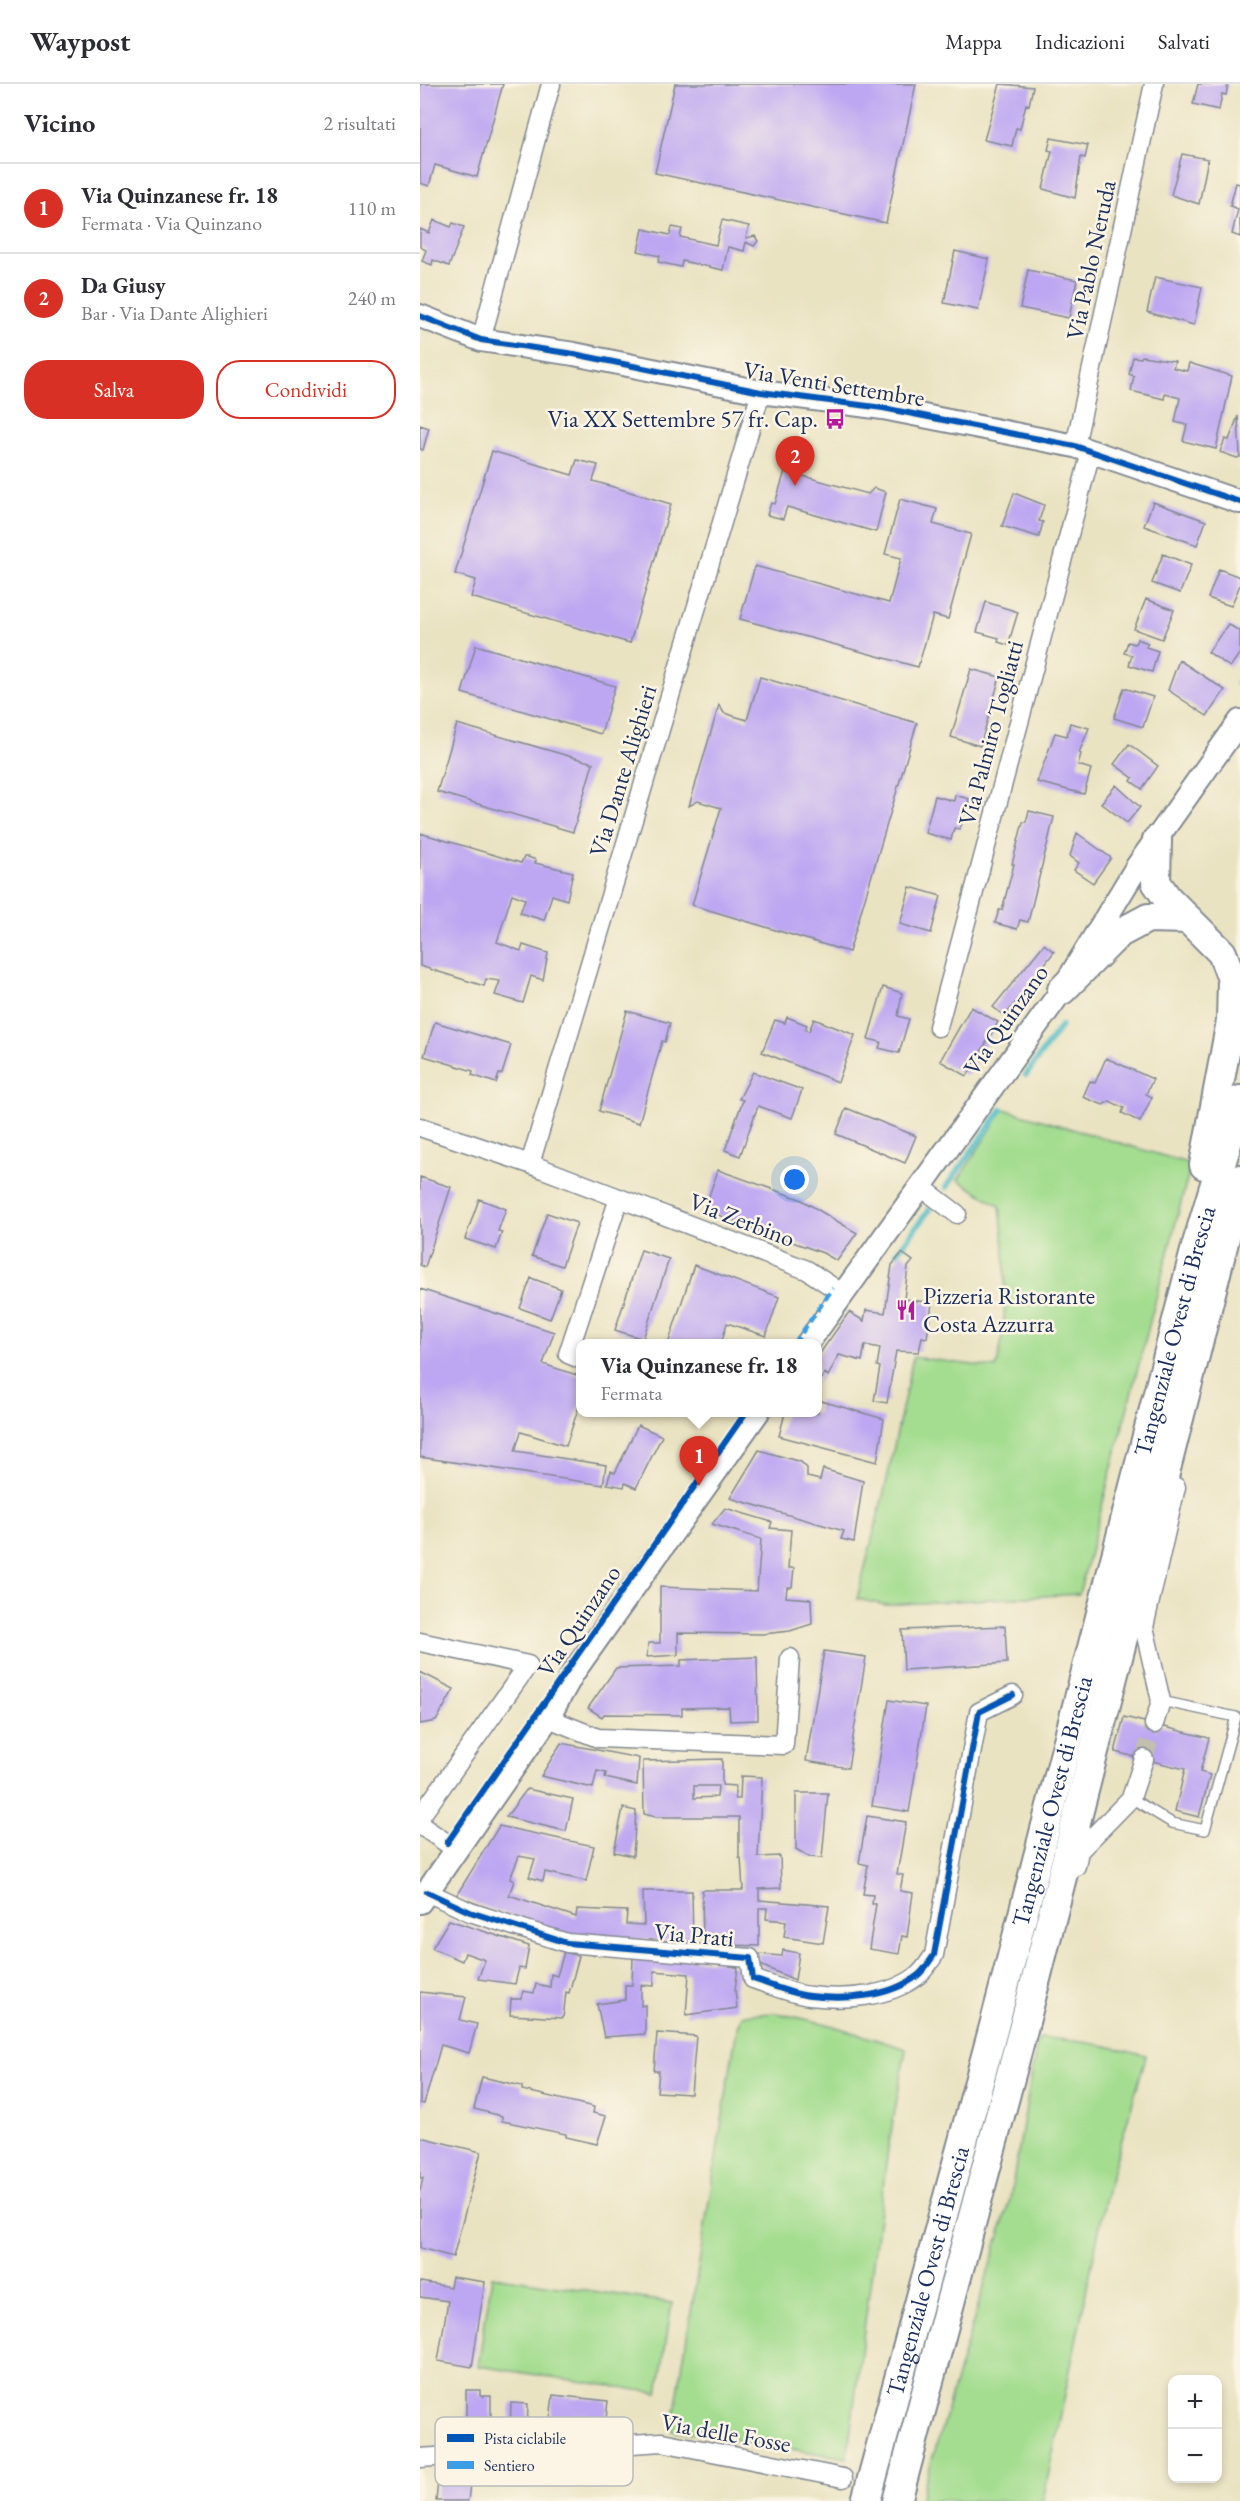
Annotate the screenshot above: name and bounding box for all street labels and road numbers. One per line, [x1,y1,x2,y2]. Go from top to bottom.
street label: Via Pablo Neruda [1058,177,1123,343]
street label: Via Venti Settembre [741,354,927,413]
street label: Via Palmiro Togliatti [951,637,1030,829]
street label: Via Dante Alighieri [582,681,663,861]
street label: Via Quinzano [956,958,1055,1081]
street label: Via Zerbino [685,1185,799,1254]
street label: Tangenziale Ovest di Brescia [1126,1202,1223,1460]
street label: Via Quinzano [530,1559,627,1683]
street label: Tangenziale Ovest di Brescia [1004,1672,1099,1930]
street label: Via Prati [653,1916,735,1953]
street label: Tangenziale Ovest di Brescia [879,2142,976,2400]
street label: Via delle Fosse [659,2406,793,2459]

